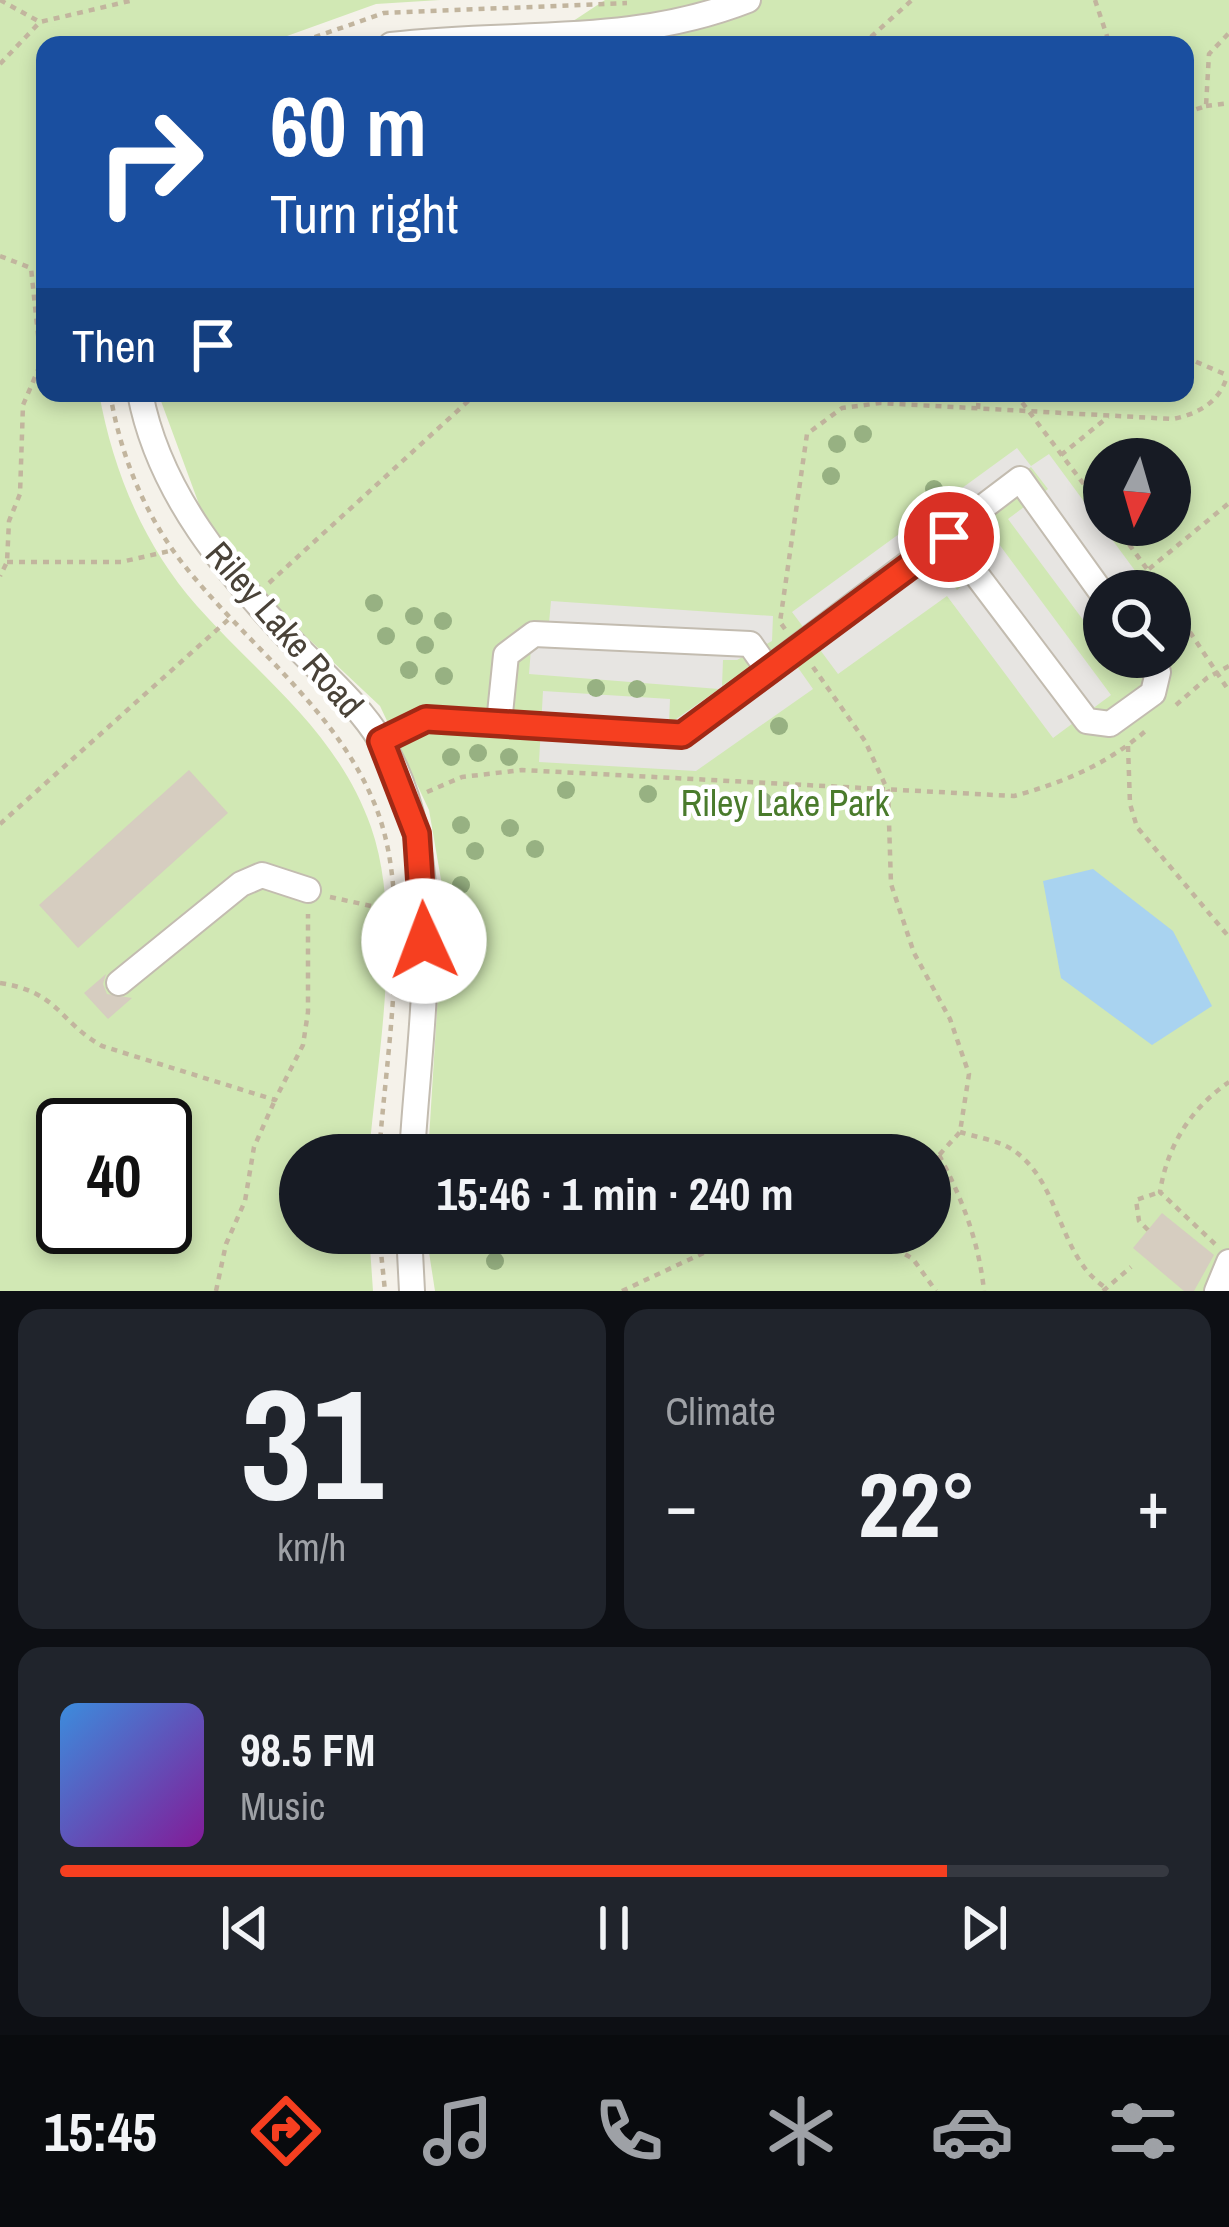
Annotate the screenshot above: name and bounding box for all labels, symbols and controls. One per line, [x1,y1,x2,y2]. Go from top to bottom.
text: 60 m [270,69,427,182]
icon: right [72,84,228,240]
text: Turn right [270,177,458,250]
icon: arrive [180,312,246,378]
text: Then [72,315,156,376]
north arrow [1083,438,1191,546]
map controls [1083,438,1191,678]
pin [898,486,1000,588]
icon: arrive [916,504,982,570]
street label: Riley Lake Road [195,531,375,727]
button: search [1083,570,1191,678]
park label: Riley Lake Park [681,779,889,827]
position arrow [361,878,487,1004]
speed limit sign: 40 [36,1098,192,1254]
text: 15:46 · 1 min · 240 m [437,1163,793,1224]
text: 31 [241,1338,383,1548]
text: Climate [666,1385,776,1437]
text: 22° [858,1444,976,1565]
text: − [666,1460,697,1549]
text: + [1137,1460,1169,1549]
text: km/h [277,1521,346,1573]
text: 98.5 FM [240,1719,375,1780]
text: Music [240,1780,325,1832]
icon: previous [212,1895,278,1961]
icon: pause [581,1895,647,1961]
icon: next [951,1895,1017,1961]
icon: directions [244,2089,328,2173]
icon: music [416,2089,500,2173]
icon: phone [587,2089,671,2173]
icon: climate [759,2089,843,2173]
icon: car [930,2089,1014,2173]
icon: filters [1101,2089,1185,2173]
text: 15:45 [44,2095,157,2168]

